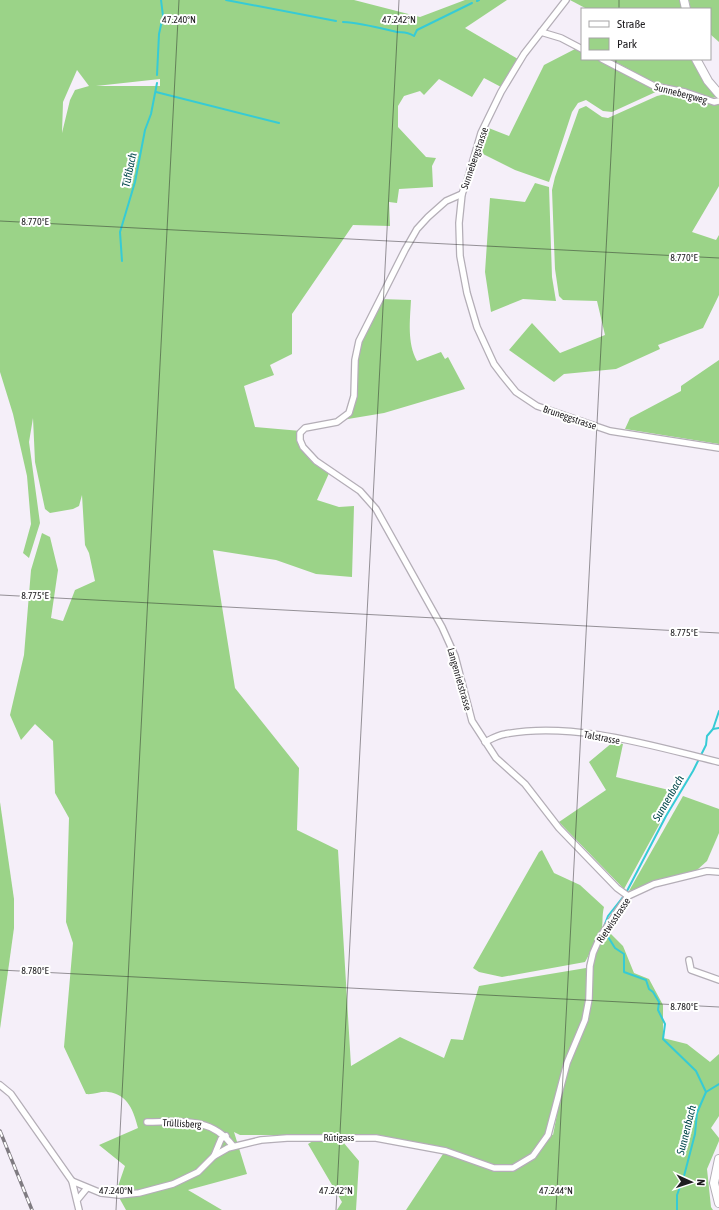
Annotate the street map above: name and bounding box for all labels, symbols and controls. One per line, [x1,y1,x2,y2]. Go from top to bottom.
legend [581,8,711,60]
text: 47.240°N [162,14,196,25]
text: 47.242°N [382,14,416,25]
text: Straße [617,17,645,31]
text: Park [617,37,638,51]
street label: Sunnebergweg [653,81,709,106]
street label: Sunnebergstrasse [459,125,490,191]
water label: Tüfibach [120,151,139,188]
text: 8.770°E [21,216,50,227]
text: 8.770°E [670,252,699,263]
street label: Bruneggstrasse [542,403,598,432]
text: 8.775°E [21,590,50,601]
text: 8.775°E [670,627,699,638]
street label: Langenrietstrasse [445,646,474,712]
street label: Talstrasse [583,729,621,746]
water label: Sunnenbach [650,772,686,824]
street label: Rietwisstrasse [594,895,633,945]
text: 8.780°E [21,965,50,976]
text: 8.780°E [670,1001,699,1012]
water label: Sunnenbach [674,1103,698,1157]
street label: Trüllisberg [162,1117,202,1130]
street label: Rütigass [324,1132,355,1143]
north arrow [671,1162,711,1202]
text: N [695,1179,707,1186]
text: 47.240°N [99,1185,133,1196]
text: 47.242°N [319,1185,353,1196]
text: 47.244°N [539,1185,573,1196]

